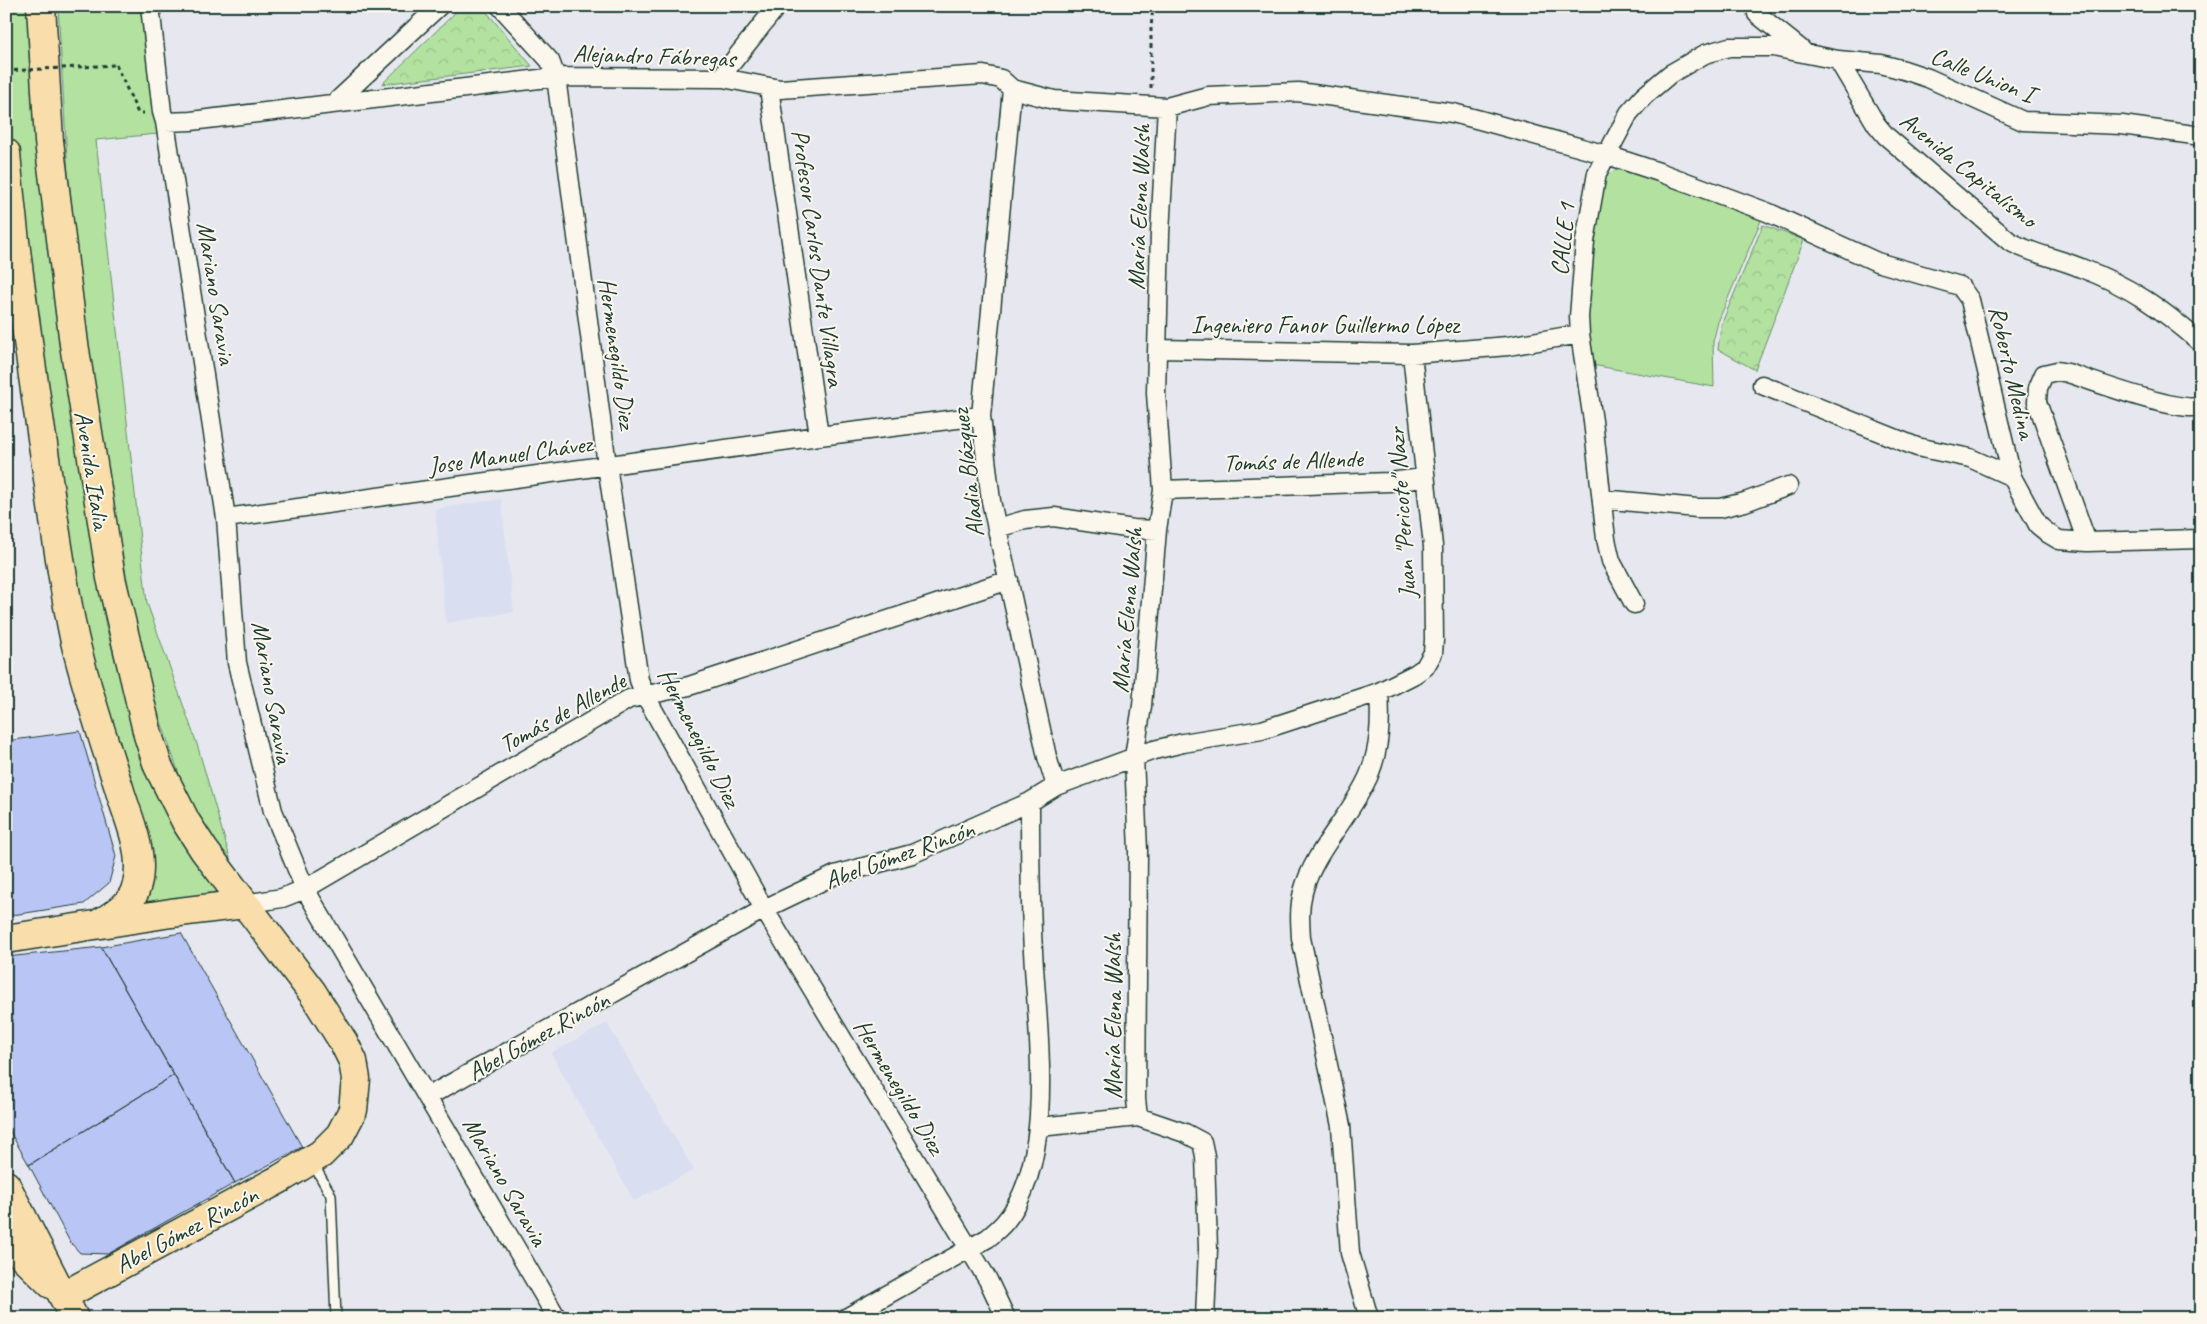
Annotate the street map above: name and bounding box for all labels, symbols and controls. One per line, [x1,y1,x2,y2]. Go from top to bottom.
street label: Alejandro Fábregas [572,37,738,75]
street label: Calle Union I [1926,40,2044,112]
street label: Avenida Capitalismo [1893,105,2046,237]
street label: María Elena Walsh [1120,122,1158,290]
street label: Profesor Carlos Dante Villagra [784,128,852,391]
street label: CALLE 1 [1543,199,1583,277]
street label: Mariano Saravia [189,220,243,369]
street label: Hermenegildo Diez [591,276,644,434]
street label: Roberto Medina [1981,303,2043,444]
street label: Ingeniero Fanor Guillermo López [1191,309,1461,341]
street label: Aladia Blázquez [944,405,992,539]
street label: Avenida Italia [67,409,118,534]
street label: Juan "Pericote" Nazr [1380,424,1424,600]
street label: Jose Manuel Chávez [425,427,596,482]
street label: Tomás de Allende [1223,443,1365,479]
street label: María Elena Walsh [1104,525,1150,694]
street label: Mariano Saravia [244,619,301,768]
street label: Hermenegildo Diez [650,663,749,815]
street label: Tomás de Allende [494,664,633,761]
street label: Abel Gómez Rincón [820,813,979,897]
street label: María Elena Walsh [1097,931,1129,1099]
street label: Abel Gómez Rincón [462,983,616,1088]
street label: Hermenegildo Diez [846,1013,954,1163]
street label: Mariano Saravia [455,1111,556,1253]
street label: Abel Gómez Rincón [110,1179,264,1281]

